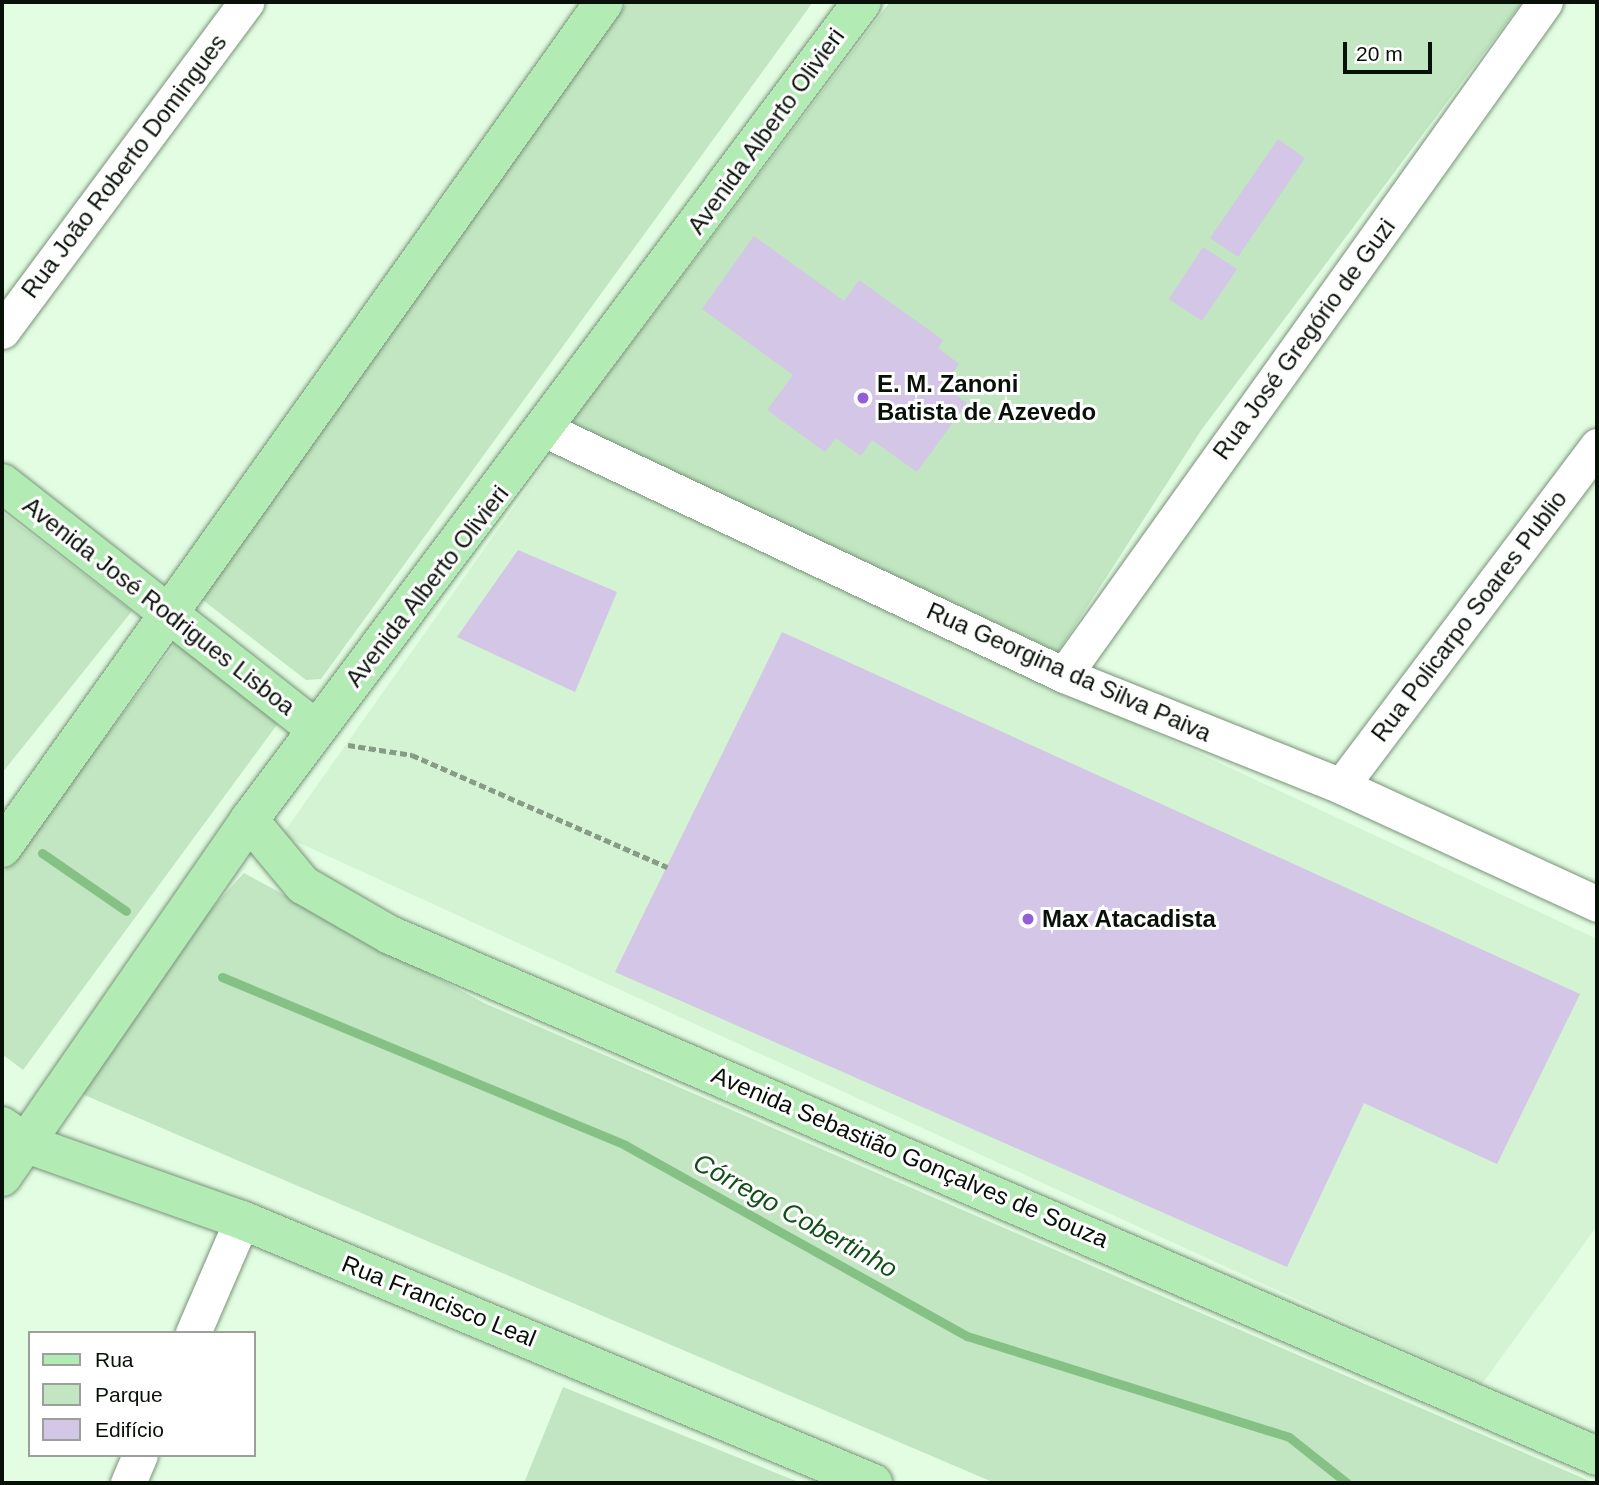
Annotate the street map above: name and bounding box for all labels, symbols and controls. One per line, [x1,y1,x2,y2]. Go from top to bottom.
street label: Avenida Alberto Olivieri [681,22,851,240]
street label: Rua João Roberto Domingues [15,28,233,304]
scale bar [1347,28,1436,72]
text: 20 m [1356,42,1403,65]
street label: Rua José Gregório de Guzi [1207,213,1401,465]
place label: E. M. Zanoni Batista de Azevedo [877,370,1097,426]
marker: E. M. Zanoni Batista de Azevedo [855,390,871,406]
street label: Avenida Alberto Olivieri [339,479,515,693]
street label: Rua Policarpo Soares Publio [1365,485,1573,747]
street label: Avenida José Rodrigues Lisboa [17,491,301,721]
street label: Rua Georgina da Silva Paiva [922,596,1216,748]
place label: Max Atacadista [1042,905,1217,933]
marker: Max Atacadista [1020,911,1036,927]
street label: Avenida Sebastião Gonçalves de Souza [707,1060,1113,1254]
water label: Córrego Cobertinho [688,1147,902,1285]
street label: Rua Francisco Leal [338,1249,540,1353]
legend [28,1331,256,1457]
text: Rua [95,1348,134,1371]
text: Parque [95,1383,163,1406]
text: Edifício [95,1418,164,1441]

